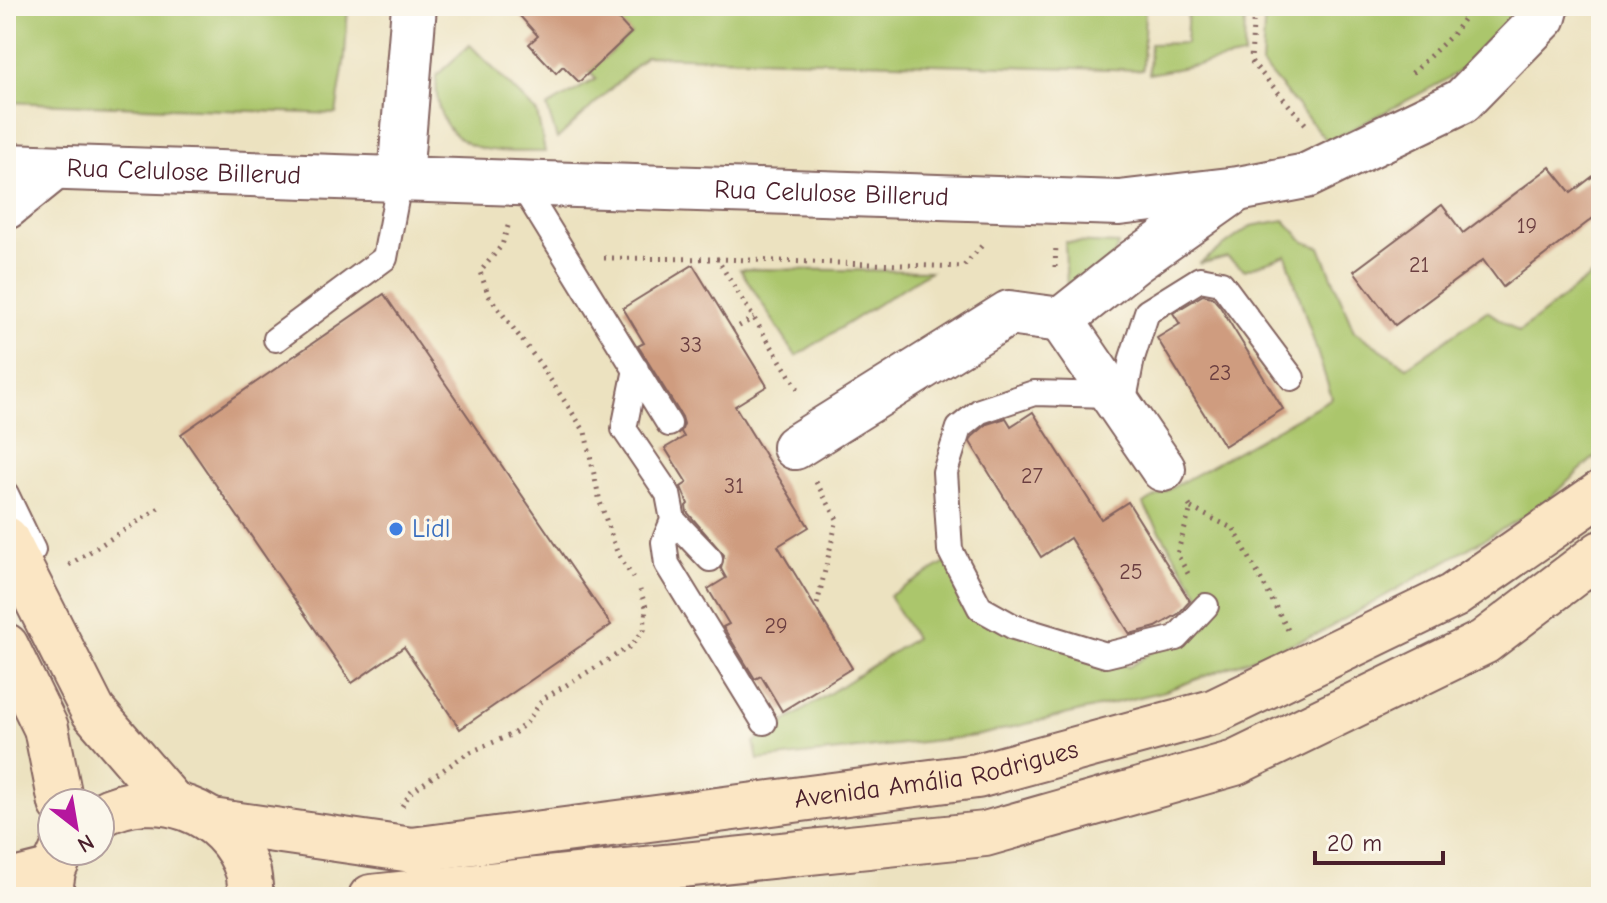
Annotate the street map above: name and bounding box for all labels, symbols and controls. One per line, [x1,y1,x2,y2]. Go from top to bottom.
street label: Rua Celulose Billerud [66,153,302,191]
street label: Rua Celulose Billerud [714,175,949,212]
house number: 19 [1517,213,1537,239]
house number: 21 [1409,252,1429,278]
house number: 33 [680,332,702,358]
house number: 23 [1209,360,1231,386]
house number: 27 [1021,463,1044,489]
house number: 31 [724,473,744,499]
place label: Lidl [412,514,450,544]
marker: Lidl [387,520,405,538]
house number: 25 [1119,559,1143,585]
house number: 29 [764,613,788,639]
street label: Avenida Amália Rodrigues [793,734,1082,815]
north arrow [36,787,116,867]
scale bar [1315,815,1443,865]
text: N [73,828,99,858]
text: 20 m [1327,829,1382,857]

